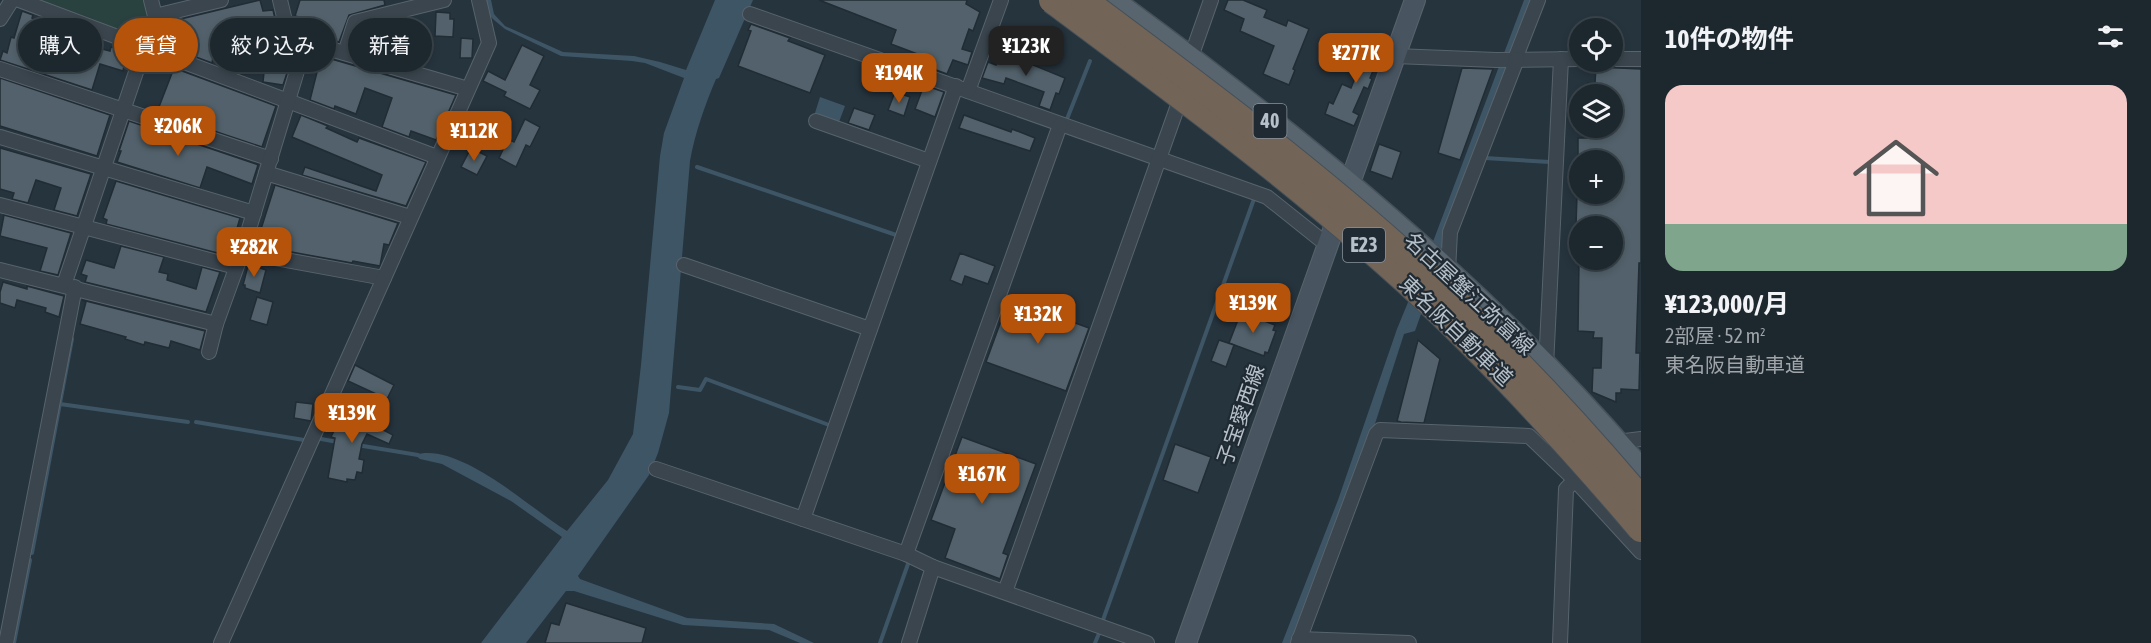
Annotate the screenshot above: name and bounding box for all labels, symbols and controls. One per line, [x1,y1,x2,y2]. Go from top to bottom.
chip: 購入 [18,18,102,72]
chip: 賃貸 [114,18,198,72]
chip: 絞り込み [210,18,336,72]
chip: 新着 [348,18,432,72]
map controls [1569,18,1623,270]
button: locate [1569,18,1623,72]
icon: filters [2094,20,2127,53]
text: 10件の物件 [1665,24,1793,54]
pin: ¥123K [984,26,1068,77]
pin: ¥277K [1314,33,1398,84]
text: ¥123K [1003,34,1049,57]
text: ¥277K [1333,41,1379,64]
pin: ¥194K [857,53,941,104]
text: ¥194K [876,61,922,84]
button: layers [1569,84,1623,138]
road number: 40 [1254,104,1286,138]
pin: ¥206K [136,106,220,157]
pin: ¥112K [432,111,516,162]
text: ¥206K [155,114,201,137]
text: ¥112K [451,119,497,142]
icon: home [1842,124,1950,232]
button: + [1569,150,1623,204]
button: − [1569,216,1623,270]
pin: ¥282K [212,227,296,278]
street label: 名古屋蟹江弥富線 [1400,227,1539,359]
road number: E23 [1343,228,1385,262]
text: ¥282K [231,235,277,258]
street label: 東名阪自動車道 [1395,271,1518,390]
pin: ¥139K [1211,283,1295,334]
text: ¥123,000/月 [1665,289,1789,319]
text: ¥139K [1230,291,1276,314]
pin: ¥132K [996,294,1080,345]
text: ¥132K [1015,302,1061,325]
text: 2部屋 · 52 m² [1665,324,1766,347]
text: 東名阪自動車道 [1665,353,1805,376]
street label: 子宝愛西線 [1212,361,1268,468]
pin: ¥139K [310,393,394,444]
text: ¥139K [329,401,375,424]
pin: ¥167K [940,454,1024,505]
text: ¥167K [959,462,1005,485]

